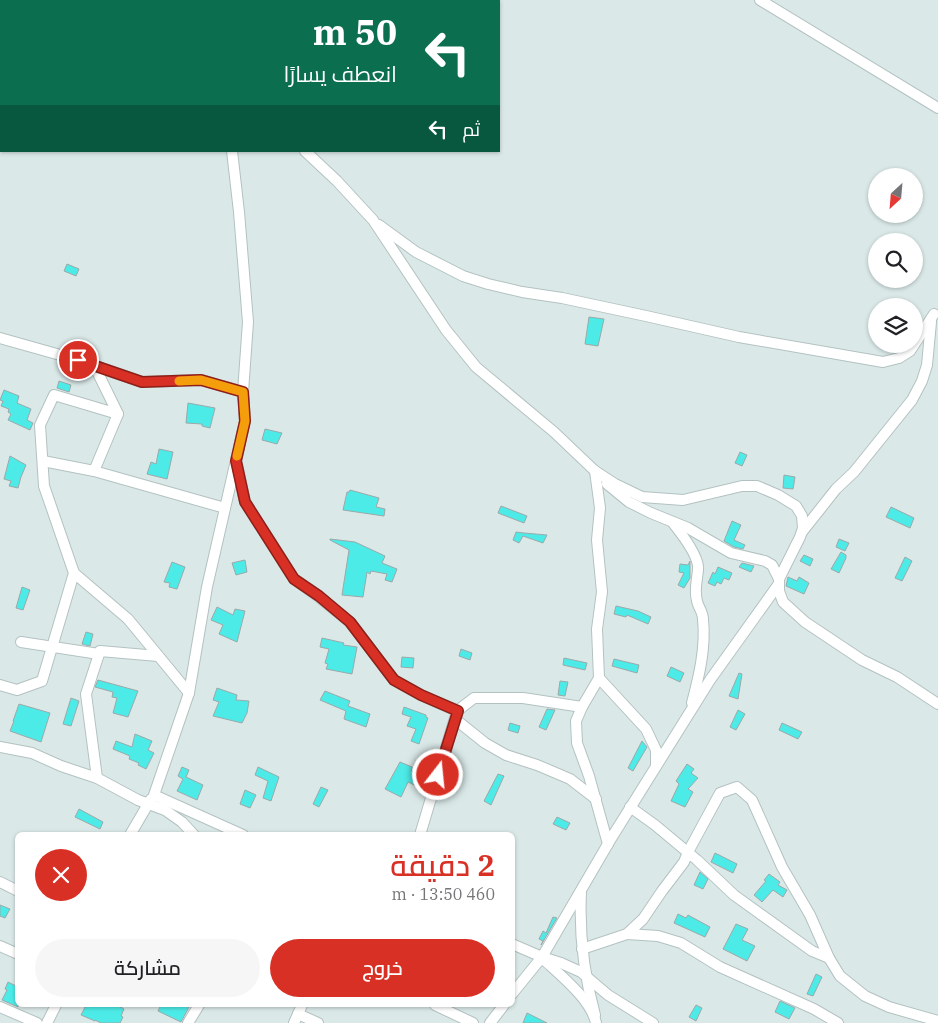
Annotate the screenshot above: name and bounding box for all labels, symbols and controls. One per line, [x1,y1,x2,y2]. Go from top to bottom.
text: 50 m [313,9,397,55]
icon: left [415,20,480,85]
text: انعطف يسارًا [283,59,397,88]
icon: left [424,115,452,143]
text: ثم [462,117,480,141]
north arrow [868,168,922,222]
map controls [868,168,923,353]
button: search [868,233,923,288]
button: layers [868,298,923,353]
pin [57,339,99,381]
icon: arrive [64,346,92,374]
position arrow [411,748,463,800]
text: 2 دقيقة [390,845,495,884]
button: close [35,849,87,901]
text: 460 m · 13:50 [392,884,495,904]
button: مشاركة [35,939,260,997]
button: خروج [270,939,495,997]

